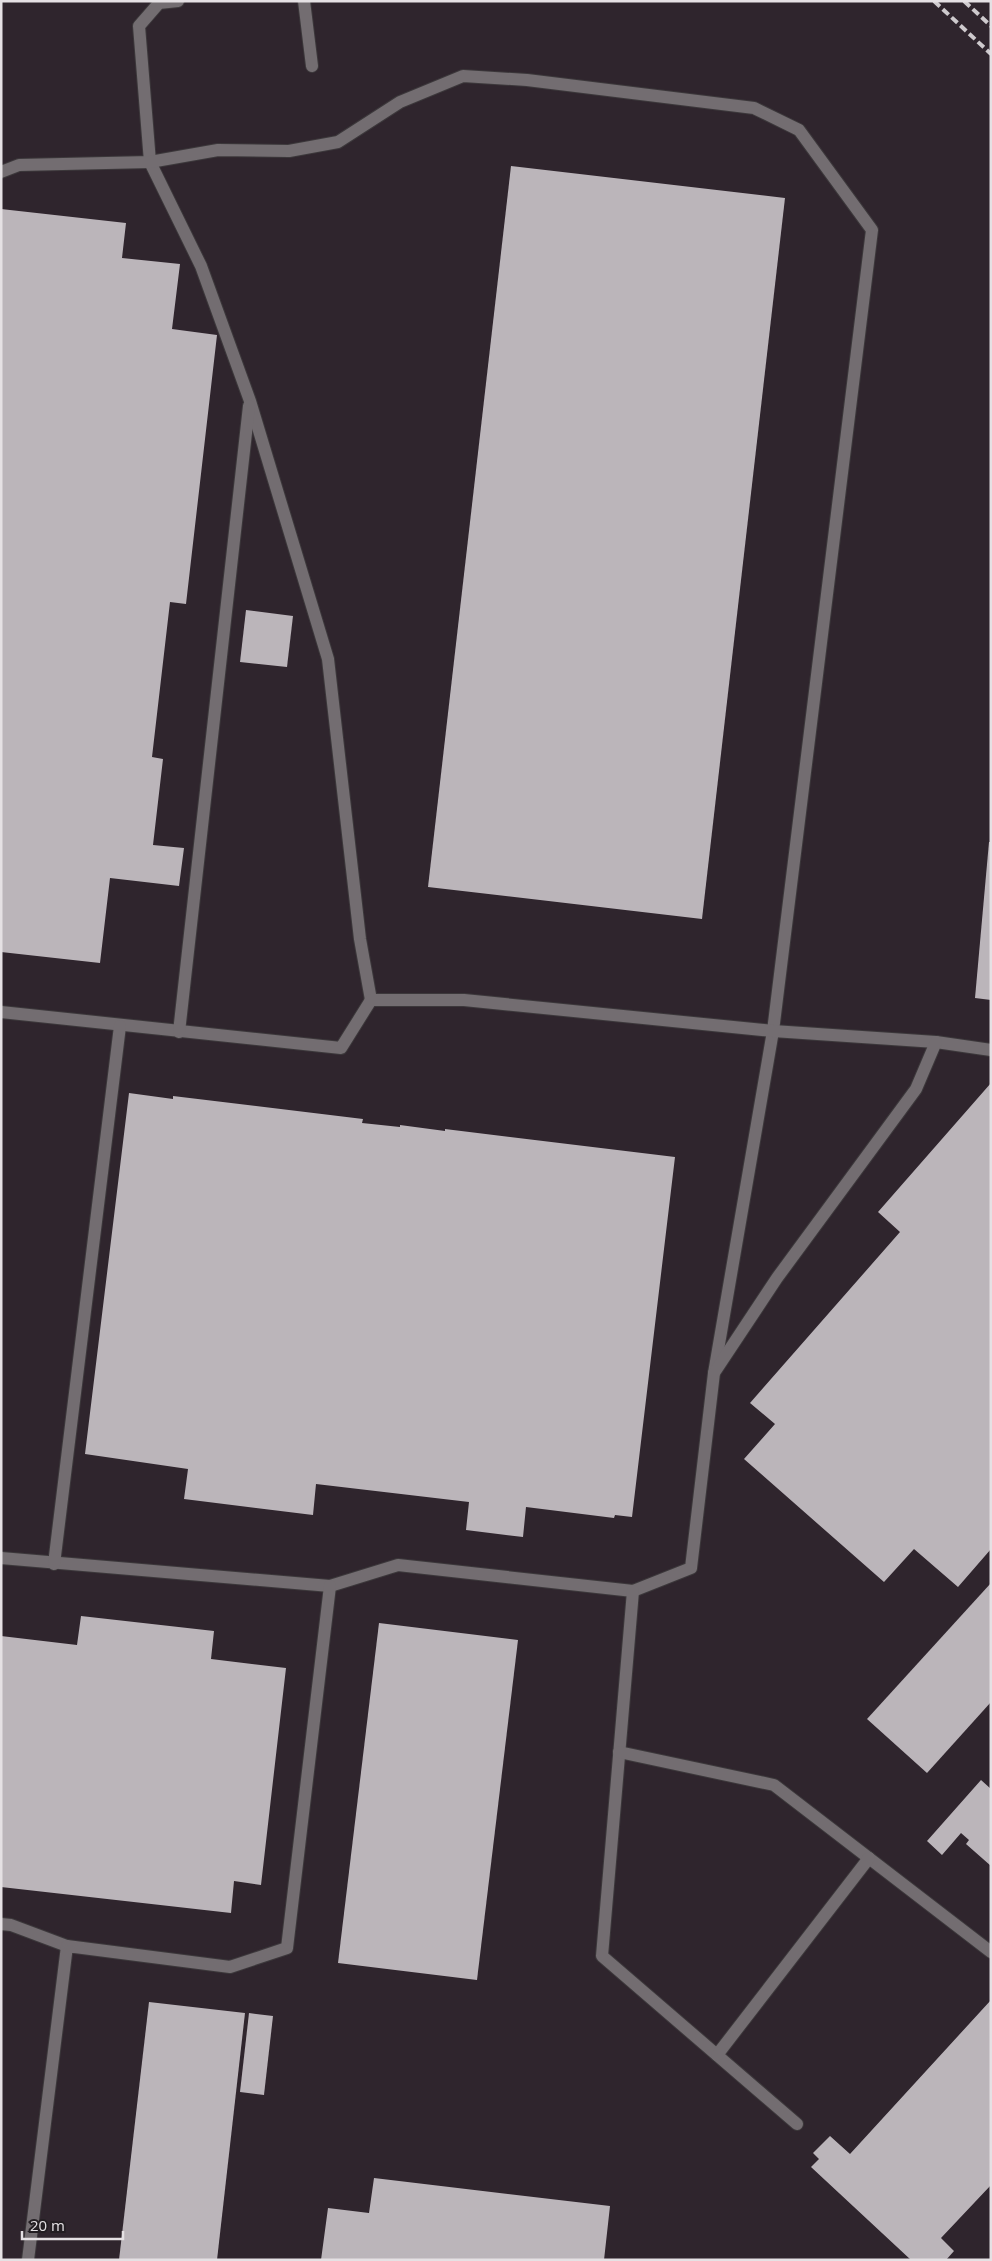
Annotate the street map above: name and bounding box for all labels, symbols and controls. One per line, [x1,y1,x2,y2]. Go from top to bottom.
scale bar [22,2208,124,2240]
text: 20 m [30,2215,65,2235]

